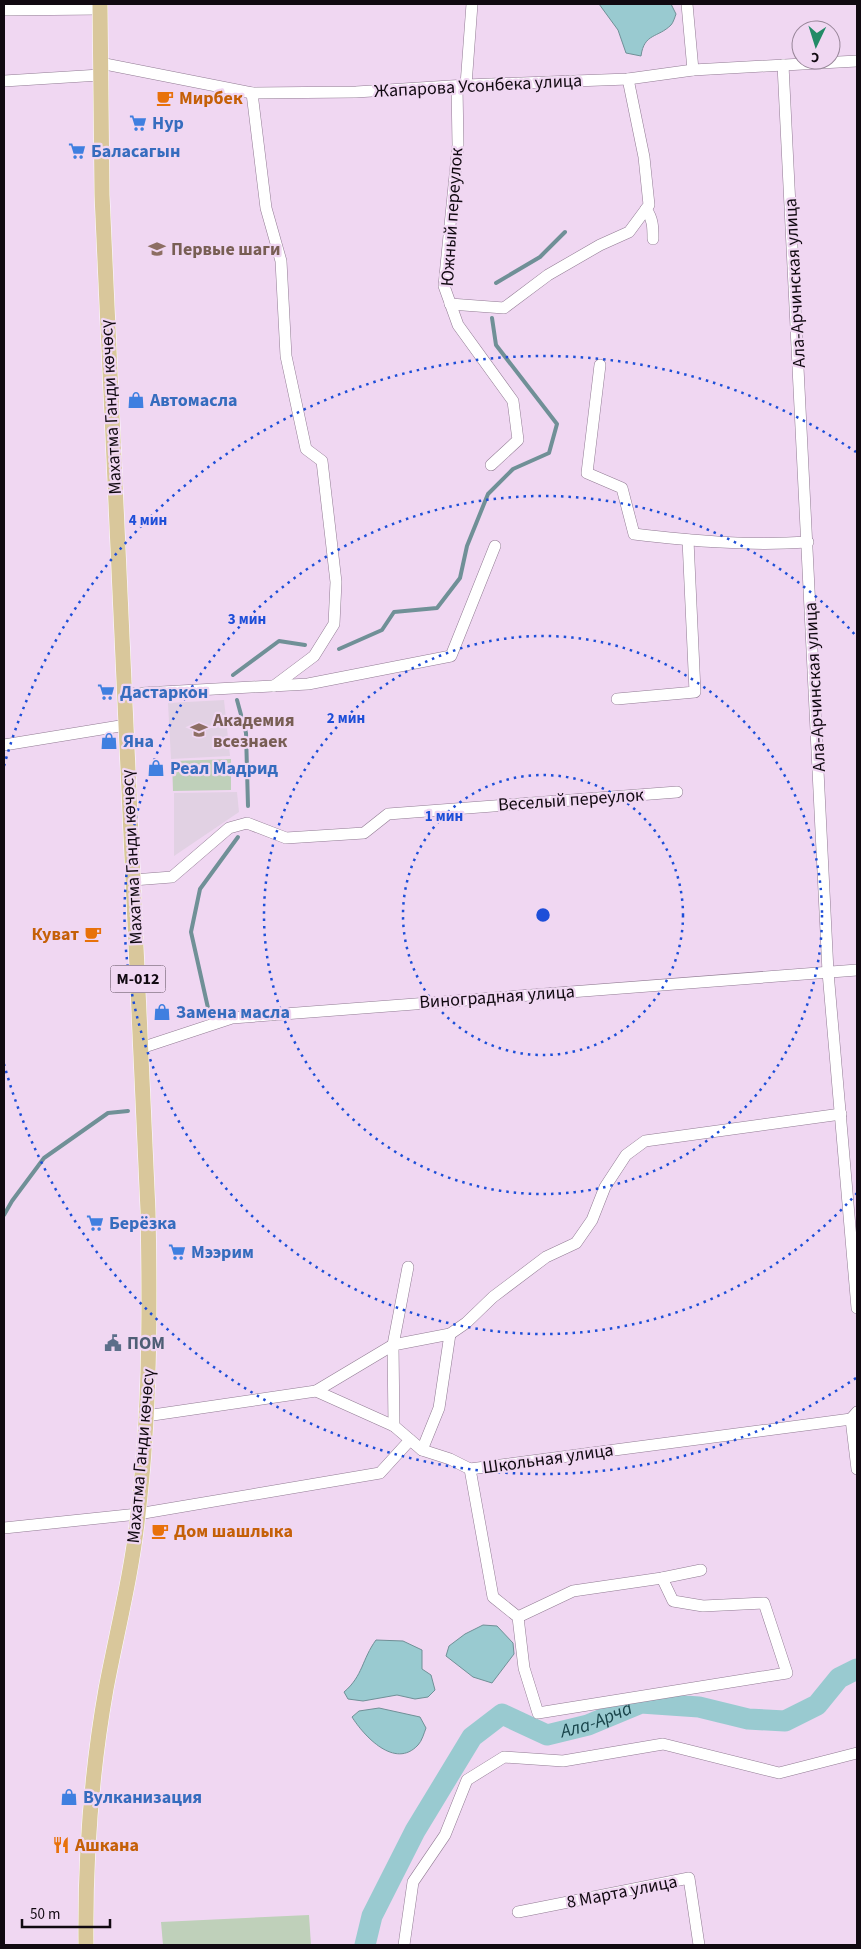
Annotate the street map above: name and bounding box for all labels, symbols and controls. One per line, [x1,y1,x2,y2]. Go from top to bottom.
north arrow [791,20,841,70]
text: С [810,47,820,67]
street label: Жапарова Усонбека улица [373,68,583,104]
place label: Мирбек [179,86,243,111]
cafe icon: Мирбек [155,88,175,108]
place label: Нур [152,111,184,136]
supermarket icon: Нур [128,113,148,133]
place label: Баласагын [91,139,180,164]
supermarket icon: Баласагын [67,141,87,161]
street label: Южный переулок [435,147,469,287]
street label: Ала-Арчинская улица [778,198,812,368]
place label: Первые шаги [171,237,281,262]
school or university icon: Первые шаги [147,239,167,259]
street label: Махатма Ганди көчөсү [94,318,128,495]
place label: Автомасла [149,388,237,413]
shop icon: Автомасла [126,390,146,410]
text: 4 мин [129,510,167,531]
street label: Ала-Арчинская улица [798,602,832,772]
text: 3 мин [228,609,266,630]
place label: Дастаркон [120,680,208,705]
supermarket icon: Дастаркон [96,682,116,702]
place label: Академия всезнаек [212,708,295,754]
text: 2 мин [327,708,365,729]
school or university icon: Академия всезнаек [189,720,209,740]
place label: Яна [123,729,154,754]
shop icon: Яна [99,731,119,751]
place label: Реал Мадрид [170,756,279,781]
shop icon: Реал Мадрид [146,758,166,778]
street label: Махатма Ганди көчөсү [115,768,149,945]
street label: Веселый переулок [497,782,645,818]
text: 1 мин [425,806,463,827]
centre of rings [534,906,552,924]
place label: Куват [32,922,79,947]
cafe icon: Куват [83,924,103,944]
road number: М-012 [110,966,166,992]
street label: Виноградная улица [418,979,576,1015]
place label: Замена масла [176,1000,290,1025]
shop icon: Замена масла [152,1002,172,1022]
place label: Берёзка [109,1211,177,1236]
supermarket icon: Берёзка [85,1213,105,1233]
place label: Мээрим [191,1240,254,1265]
supermarket icon: Мээрим [167,1242,187,1262]
place label: ПОМ [127,1331,165,1356]
public building icon: ПОМ [103,1333,123,1353]
street label: Махатма Ганди көчөсү [121,1367,161,1544]
street label: Школьная улица [481,1437,615,1481]
place label: Дом шашлыка [174,1519,293,1544]
cafe icon: Дом шашлыка [150,1521,170,1541]
water label: Ала-Арча [557,1695,636,1745]
place label: Вулканизация [83,1785,202,1810]
shop icon: Вулканизация [59,1787,79,1807]
place label: Ашкана [74,1833,139,1858]
restaurant icon: Ашкана [51,1835,71,1855]
street label: 8 Марта улица [565,1869,679,1915]
scale bar [22,1896,110,1928]
text: 50 m [30,1904,60,1925]

